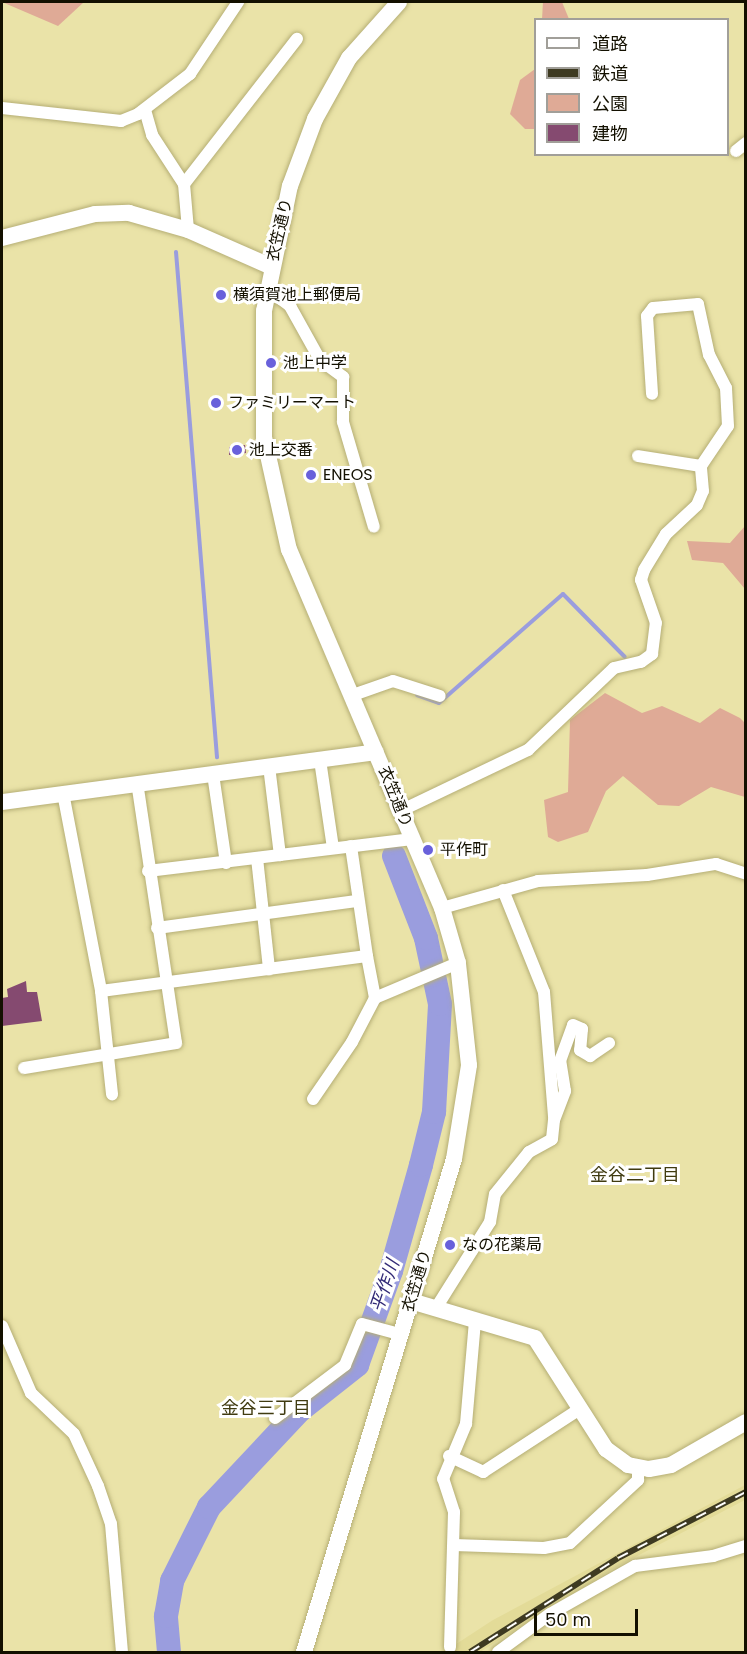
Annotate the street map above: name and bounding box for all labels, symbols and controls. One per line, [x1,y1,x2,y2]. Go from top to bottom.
legend [534,18,729,156]
text: 道路 [592,31,628,56]
text: 鉄道 [592,61,628,86]
text: 公園 [592,91,628,116]
text: 建物 [592,121,628,146]
street label: 衣笠通り [263,197,297,263]
place label: 横須賀池上郵便局 [233,285,361,305]
marker: 横須賀池上郵便局 [214,288,228,302]
place label: 池上中学 [283,353,347,373]
marker: 池上中学 [264,356,278,370]
place label: ファミリーマート [228,393,356,413]
marker: ファミリーマート [209,396,223,410]
place label: 池上交番 [249,440,313,460]
marker: 池上交番 [230,443,244,457]
place label: ENEOS [323,465,373,485]
marker: ENEOS [304,468,318,482]
street label: 衣笠通り [374,764,416,830]
place label: 平作町 [440,840,488,860]
marker: 平作町 [421,843,435,857]
district label: 金谷二丁目 [590,1164,680,1186]
place label: なの花薬局 [462,1235,542,1255]
marker: なの花薬局 [443,1238,457,1252]
street label: 衣笠通り [398,1248,436,1314]
water label: 平作川 [366,1257,404,1315]
district label: 金谷三丁目 [221,1397,311,1419]
scale bar [537,1597,640,1635]
text: 50 m [545,1607,591,1632]

